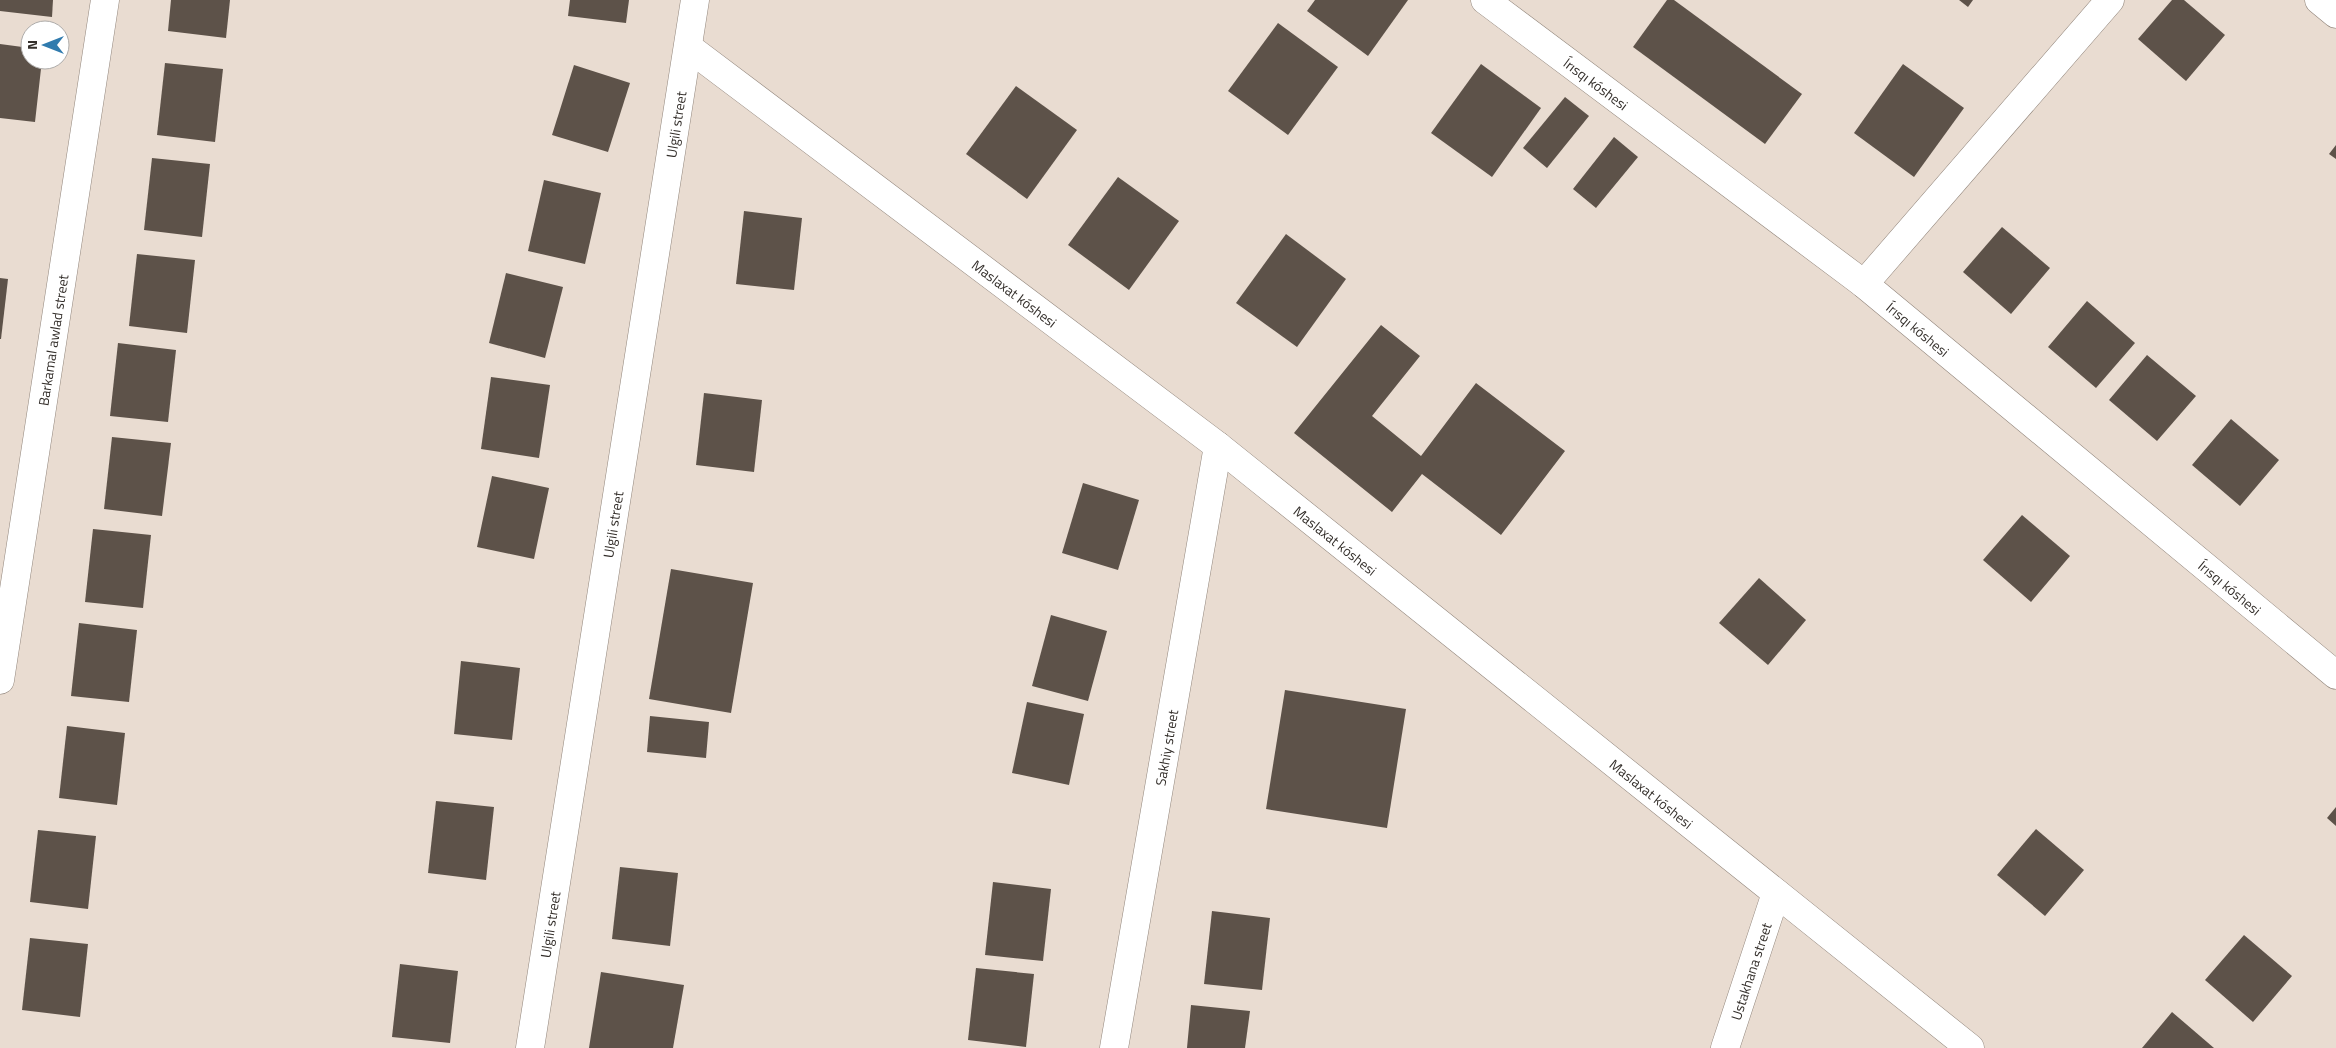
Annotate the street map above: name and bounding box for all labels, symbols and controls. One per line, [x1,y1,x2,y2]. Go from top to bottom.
north arrow [20,20,70,70]
text: N [21,40,42,50]
street label: Írısqı kóshesi [1559,52,1633,115]
street label: Ulgili street [660,90,691,159]
street label: Maslaxat kóshesi [968,254,1062,332]
street label: Barkamal awlad street [32,273,73,407]
street label: Írısqı kóshesi [1882,297,1954,361]
street label: Ulgili street [597,490,628,559]
street label: Maslaxat kóshesi [1289,500,1382,580]
street label: Írısqı kóshesi [2194,555,2266,620]
street label: Sakhiy street [1149,708,1183,787]
street label: Maslaxat kóshesi [1606,753,1698,833]
street label: Ulgili street [534,890,565,959]
street label: Ustakhana street [1724,919,1776,1023]

